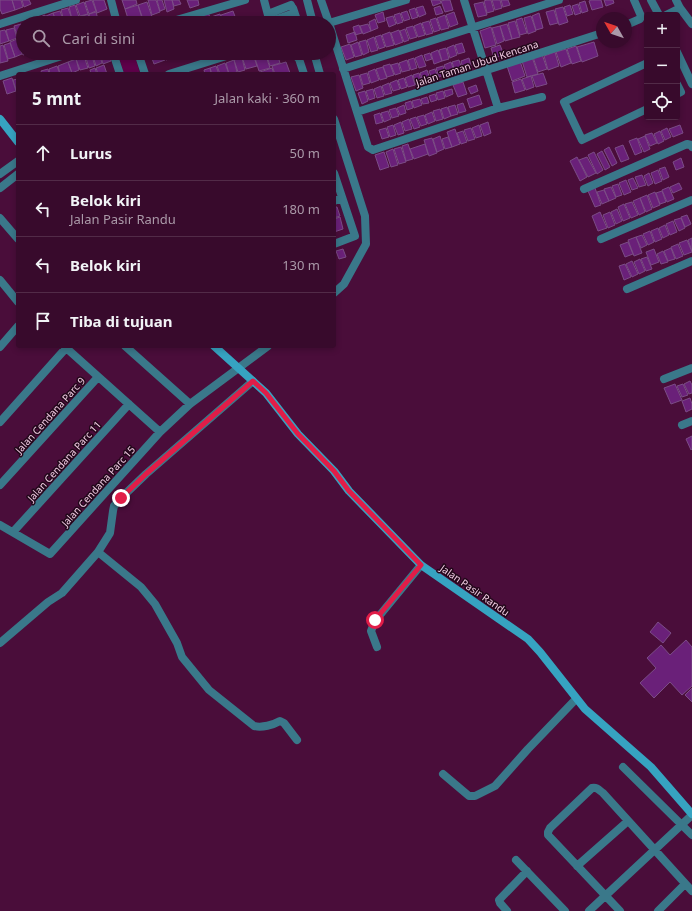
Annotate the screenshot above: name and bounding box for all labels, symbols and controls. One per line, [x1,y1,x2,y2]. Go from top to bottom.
north arrow [596,12,632,48]
map controls [644,12,680,120]
button: + [644,12,680,48]
search box [16,16,336,60]
icon: search [30,27,52,49]
text: Cari di sini [62,28,135,48]
street label: Jalan Taman Ubud Kencana [413,37,540,90]
button: − [644,48,680,84]
button: locate [644,84,680,120]
text: 5 mnt [32,87,81,110]
text: Jalan kaki · 360 m [214,89,320,107]
icon: ahead [32,142,54,164]
text: Lurus [70,143,112,163]
text: 50 m [290,144,320,162]
text: Belok kiri [70,190,141,210]
icon: left [32,198,54,220]
text: 180 m [282,200,320,218]
text: Jalan Pasir Randu [70,210,176,228]
icon: left [32,254,54,276]
text: Belok kiri [70,255,141,275]
text: 130 m [282,256,320,274]
icon: arrive [32,310,54,332]
text: Tiba di tujuan [70,311,173,331]
street label: Jalan Cendana Parc 9 [11,374,88,457]
street label: Jalan Cendana Parc 11 [23,418,104,505]
street label: Jalan Cendana Parc 15 [57,442,138,530]
route end [112,489,130,507]
street label: Jalan Pasir Randu [437,560,512,619]
route start [366,611,384,629]

